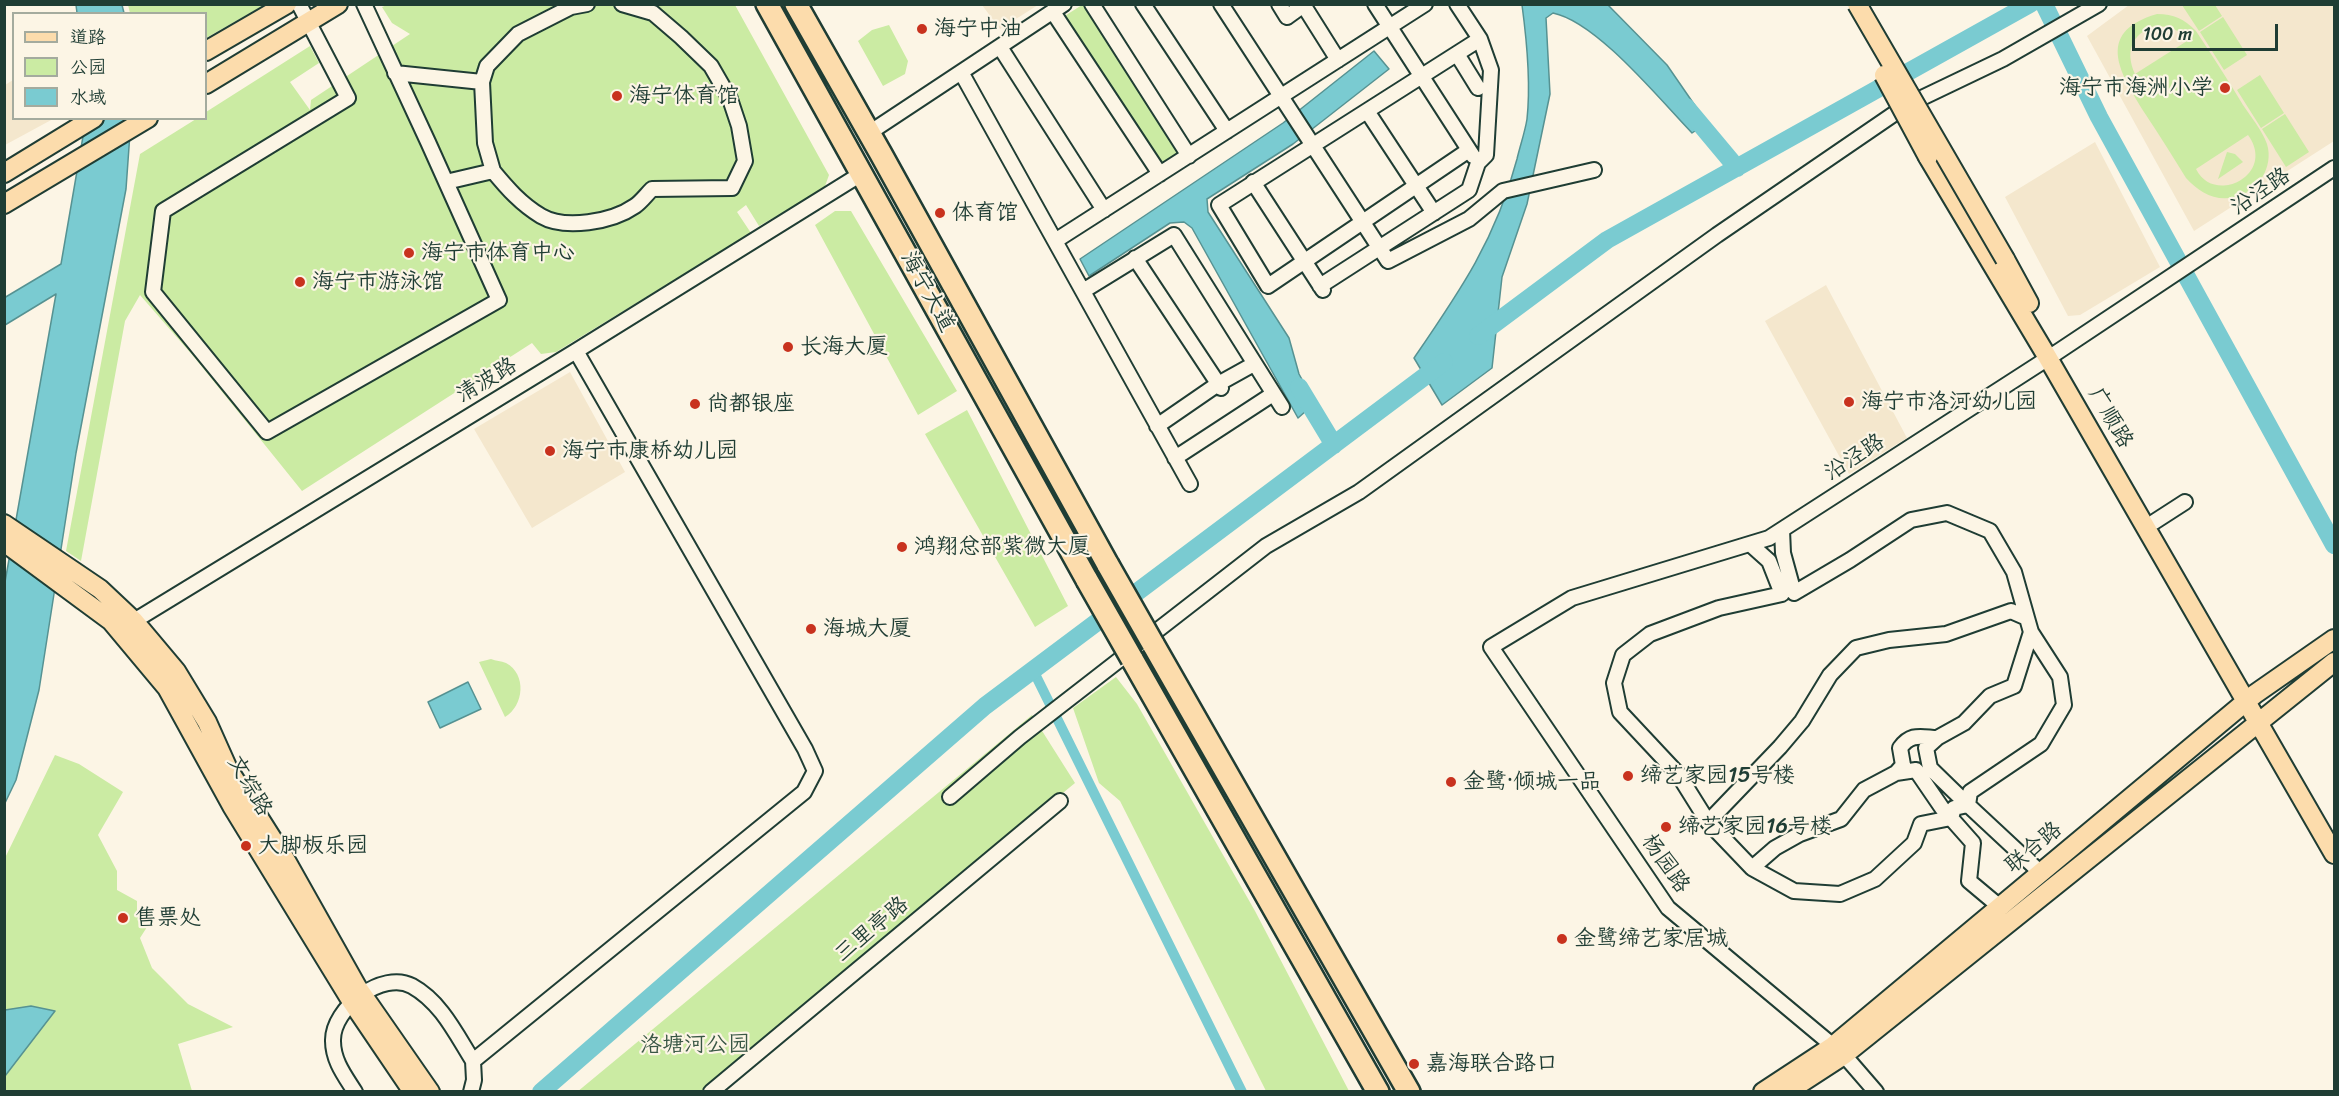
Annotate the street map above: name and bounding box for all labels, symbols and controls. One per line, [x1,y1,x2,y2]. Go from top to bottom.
legend [12,12,207,120]
scale bar [2135,12,2280,50]
place label: 海宁中油 [934,16,1022,42]
text: 100 m [2143,18,2192,50]
text: 道路 [70,21,106,53]
marker: 海宁中油 [915,22,929,36]
text: 公园 [70,51,106,83]
place label: 海宁市海洲小学 [2059,75,2213,101]
text: 水域 [70,81,106,113]
marker: 海宁市海洲小学 [2218,81,2232,95]
place label: 海宁体育馆 [629,83,739,109]
marker: 海宁体育馆 [610,89,624,103]
street label: 沿泾路 [2226,163,2296,221]
place label: 体育馆 [952,200,1018,226]
marker: 体育馆 [933,206,947,220]
place label: 海宁市体育中心 [421,240,575,266]
marker: 海宁市体育中心 [402,246,416,260]
street label: 海宁大道 [894,247,960,337]
place label: 海宁市游泳馆 [312,269,444,295]
marker: 海宁市游泳馆 [293,275,307,289]
place label: 长海大厦 [800,334,888,360]
marker: 长海大厦 [781,340,795,354]
street label: 清波路 [452,353,522,409]
street label: 广顺路 [2082,383,2138,453]
place label: 海宁市洛河幼儿园 [1861,389,2037,415]
place label: 尚都银座 [707,391,795,417]
marker: 海宁市洛河幼儿园 [1842,395,1856,409]
marker: 尚都银座 [688,397,702,411]
street label: 沿泾路 [1820,429,1890,487]
place label: 海宁市康桥幼儿园 [562,438,738,464]
marker: 海宁市康桥幼儿园 [543,444,557,458]
place label: 鸿翔总部紫微大厦 [914,534,1090,560]
marker: 鸿翔总部紫微大厦 [895,540,909,554]
place label: 海城大厦 [823,616,911,642]
marker: 海城大厦 [804,622,818,636]
street label: 文综路 [221,751,277,821]
place label: 缔艺家园15号楼 [1640,763,1795,789]
place label: 金鹭·倾城一品 [1463,769,1601,795]
marker: 缔艺家园15号楼 [1621,769,1635,783]
marker: 金鹭·倾城一品 [1444,775,1458,789]
place label: 缔艺家园16号楼 [1678,814,1832,840]
street label: 联合路 [2000,817,2068,879]
marker: 缔艺家园16号楼 [1659,820,1673,834]
street label: 杨园路 [1635,829,1695,899]
place label: 大脚板乐园 [258,833,368,859]
marker: 大脚板乐园 [239,839,253,853]
street label: 三里亭路 [830,892,914,968]
place label: 售票处 [135,905,201,931]
marker: 售票处 [116,911,130,925]
place label: 金鹭缔艺家居城 [1574,926,1728,952]
marker: 金鹭缔艺家居城 [1555,932,1569,946]
park label: 洛塘河公园 [640,1032,750,1058]
place label: 嘉海联合路口 [1426,1051,1558,1077]
marker: 嘉海联合路口 [1407,1057,1421,1071]

